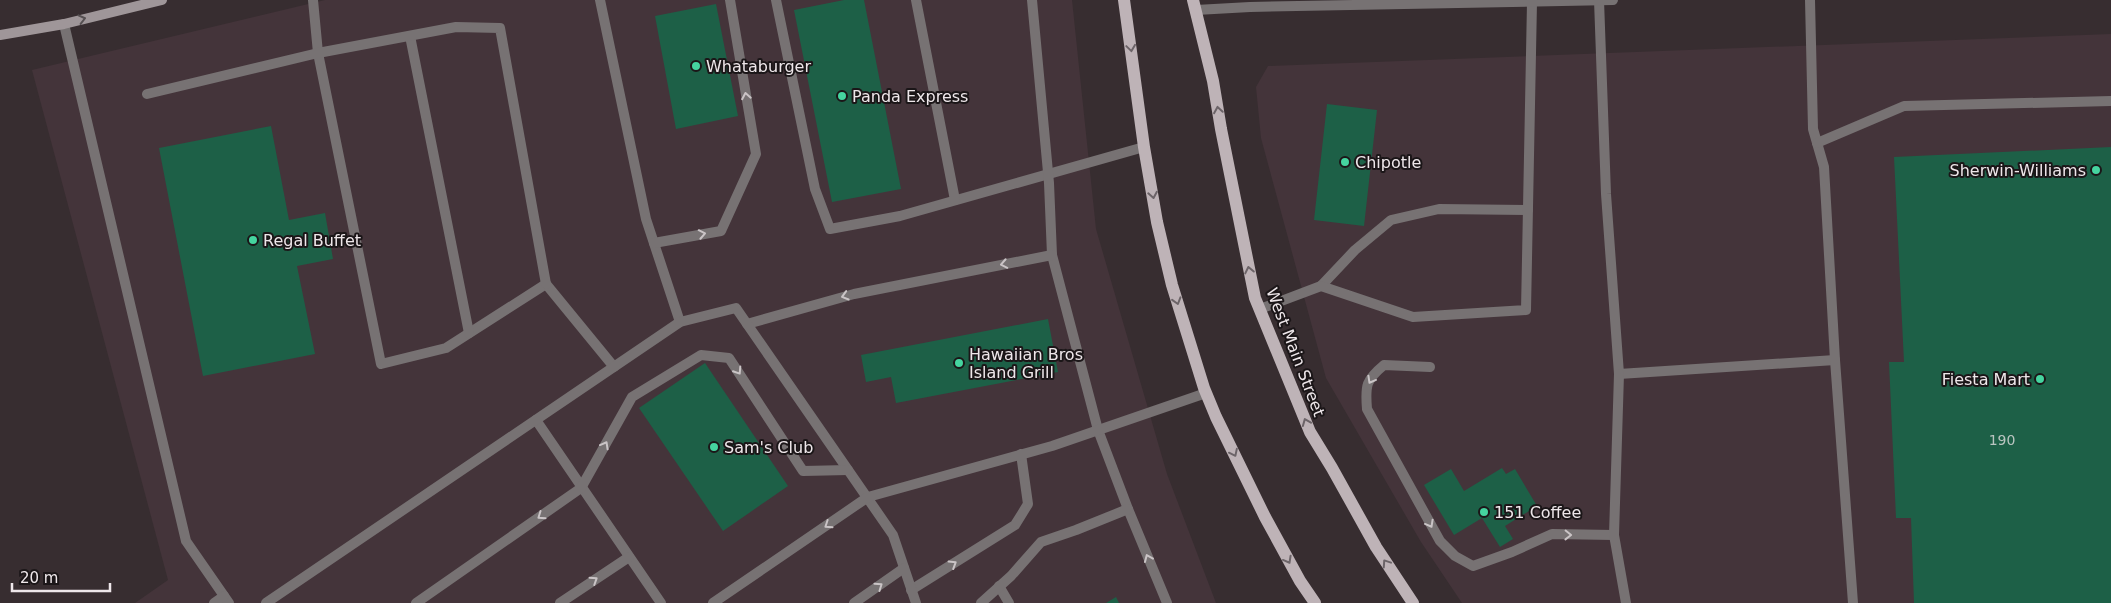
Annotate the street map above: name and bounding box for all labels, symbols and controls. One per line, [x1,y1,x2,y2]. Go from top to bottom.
one-way arrow [78,14,87,25]
one-way arrow [1125,44,1135,53]
place label: Whataburger [706,57,811,76]
marker: Whataburger [690,60,702,72]
place label: Panda Express [852,87,968,106]
marker: Panda Express [836,90,848,102]
one-way arrow [742,91,752,100]
one-way arrow [1213,106,1223,115]
place label: Chipotle [1355,153,1421,172]
marker: Chipotle [1339,156,1351,168]
place label: Sherwin-Williams [1950,161,2086,180]
marker: Sherwin-Williams [2090,164,2102,176]
one-way arrow [1147,190,1157,199]
one-way arrow [698,230,707,240]
place label: Regal Buffet [263,231,361,250]
marker: Regal Buffet [247,234,259,246]
one-way arrow [1000,259,1008,269]
one-way arrow [1245,265,1255,274]
street label: West Main Street [1262,285,1329,419]
one-way arrow [841,291,849,301]
one-way arrow [1171,297,1181,305]
place label: Hawaiian Bros Island Grill [969,345,1083,382]
marker: Hawaiian Bros Island Grill [953,357,965,369]
one-way arrow [732,365,741,374]
place label: Fiesta Mart [1942,370,2030,389]
marker: Fiesta Mart [2034,373,2046,385]
one-way arrow [1367,374,1377,383]
one-way arrow [1301,418,1312,427]
house number: 190 [1989,432,2015,448]
place label: Sam's Club [724,438,813,457]
one-way arrow [599,441,609,450]
marker: Sam's Club [708,441,720,453]
one-way arrow [1228,448,1238,457]
place label: 151 Coffee [1494,503,1581,522]
marker: 151 Coffee [1478,506,1490,518]
one-way arrow [538,510,547,518]
one-way arrow [824,518,833,528]
one-way arrow [1424,519,1434,528]
one-way arrow [1564,529,1572,540]
one-way arrow [1144,554,1155,563]
one-way arrow [1282,555,1292,564]
one-way arrow [1383,559,1392,568]
scale bar [12,560,110,592]
one-way arrow [947,560,956,570]
text: 20 m [20,569,58,587]
one-way arrow [589,577,598,586]
one-way arrow [873,583,883,592]

